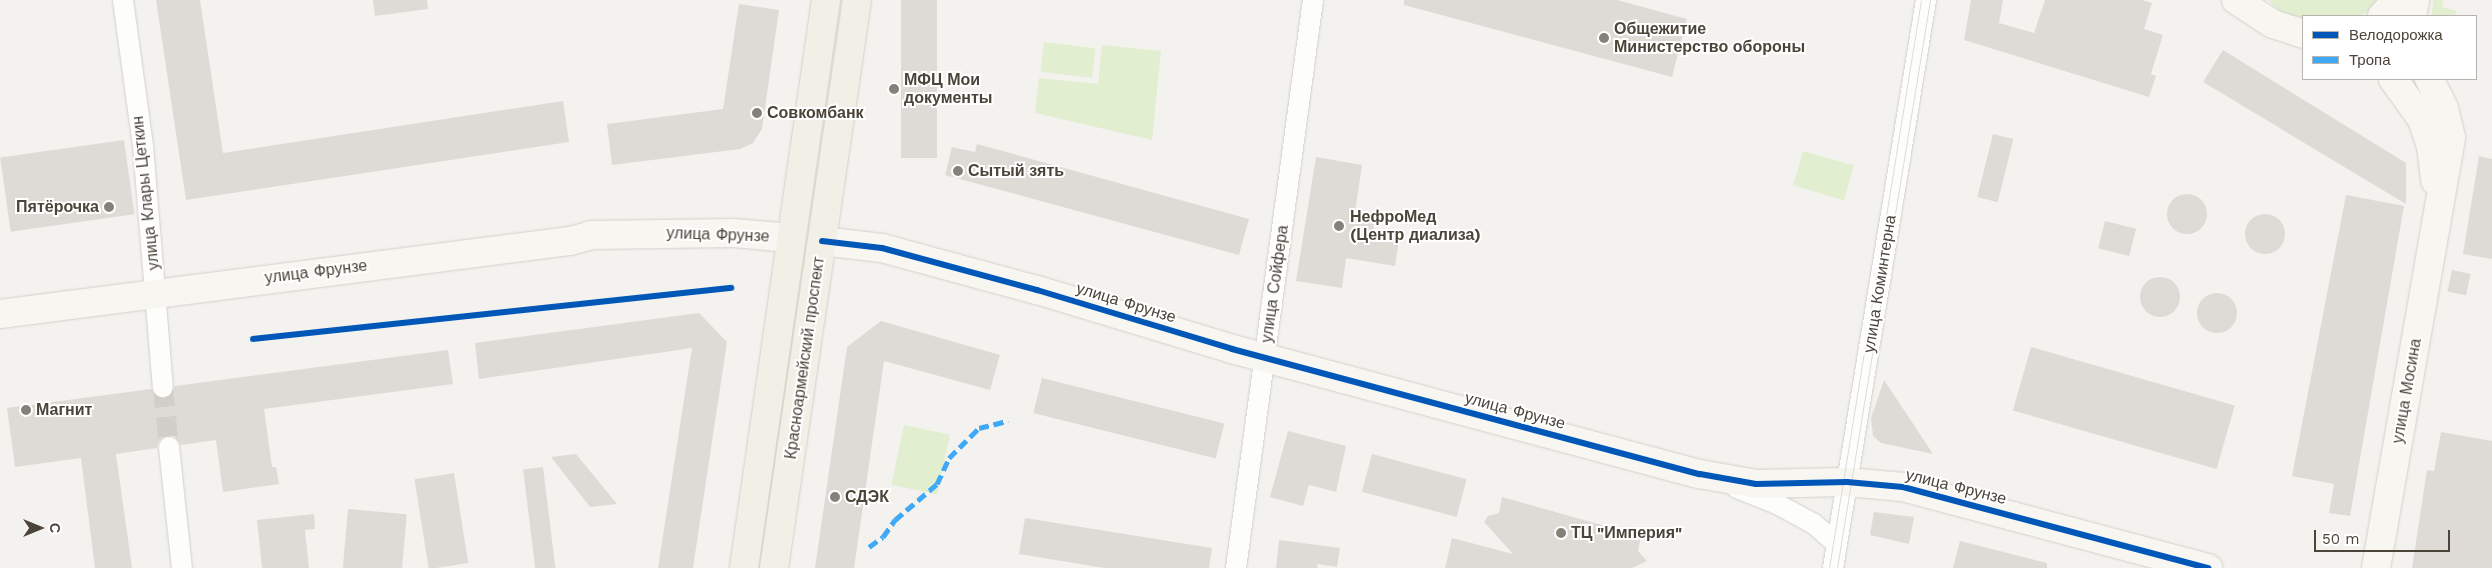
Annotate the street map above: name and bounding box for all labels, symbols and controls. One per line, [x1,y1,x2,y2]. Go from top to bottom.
legend [2302,15,2477,80]
place label: Общежитие Министерство обороны [1614,19,1805,57]
text: Велодорожка [2349,26,2443,44]
marker: Общежитие Министерство обороны [1598,32,1610,44]
text: Тропа [2349,51,2390,69]
place label: МФЦ Мои документы [904,70,993,108]
marker: МФЦ Мои документы [888,83,900,95]
place label: Совкомбанк [767,103,864,123]
marker: Совкомбанк [751,107,763,119]
street label: улица Клары Цеткин [128,115,164,271]
place label: Сытый зять [968,161,1064,181]
marker: Сытый зять [952,165,964,177]
place label: Пятёрочка [16,197,99,217]
marker: Пятёрочка [103,201,115,213]
place label: НефроМед (Центр диализа) [1350,207,1481,245]
street label: улица Коминтерна [1860,214,1900,354]
marker: НефроМед (Центр диализа) [1332,219,1346,233]
street label: улица Фрунзе [666,224,770,246]
street label: улица Сойфера [1257,224,1293,344]
street label: Красноармейский проспект [781,255,829,461]
street label: улица Фрунзе [264,256,368,288]
street label: улица Фрунзе [1074,279,1178,327]
street label: улица Мосина [2388,337,2426,445]
street label: улица Фрунзе [1463,388,1567,434]
place label: Магнит [36,400,92,420]
marker: Магнит [20,404,32,416]
street label: улица Фрунзе [1904,465,2008,509]
place label: СДЭК [845,487,889,507]
marker: СДЭК [829,491,841,503]
north arrow [15,503,65,553]
scale bar [2317,520,2453,552]
text: С [47,523,63,533]
place label: ТЦ "Империя" [1571,523,1682,543]
marker: ТЦ "Империя" [1555,527,1567,539]
text: 50 m [2322,530,2359,548]

